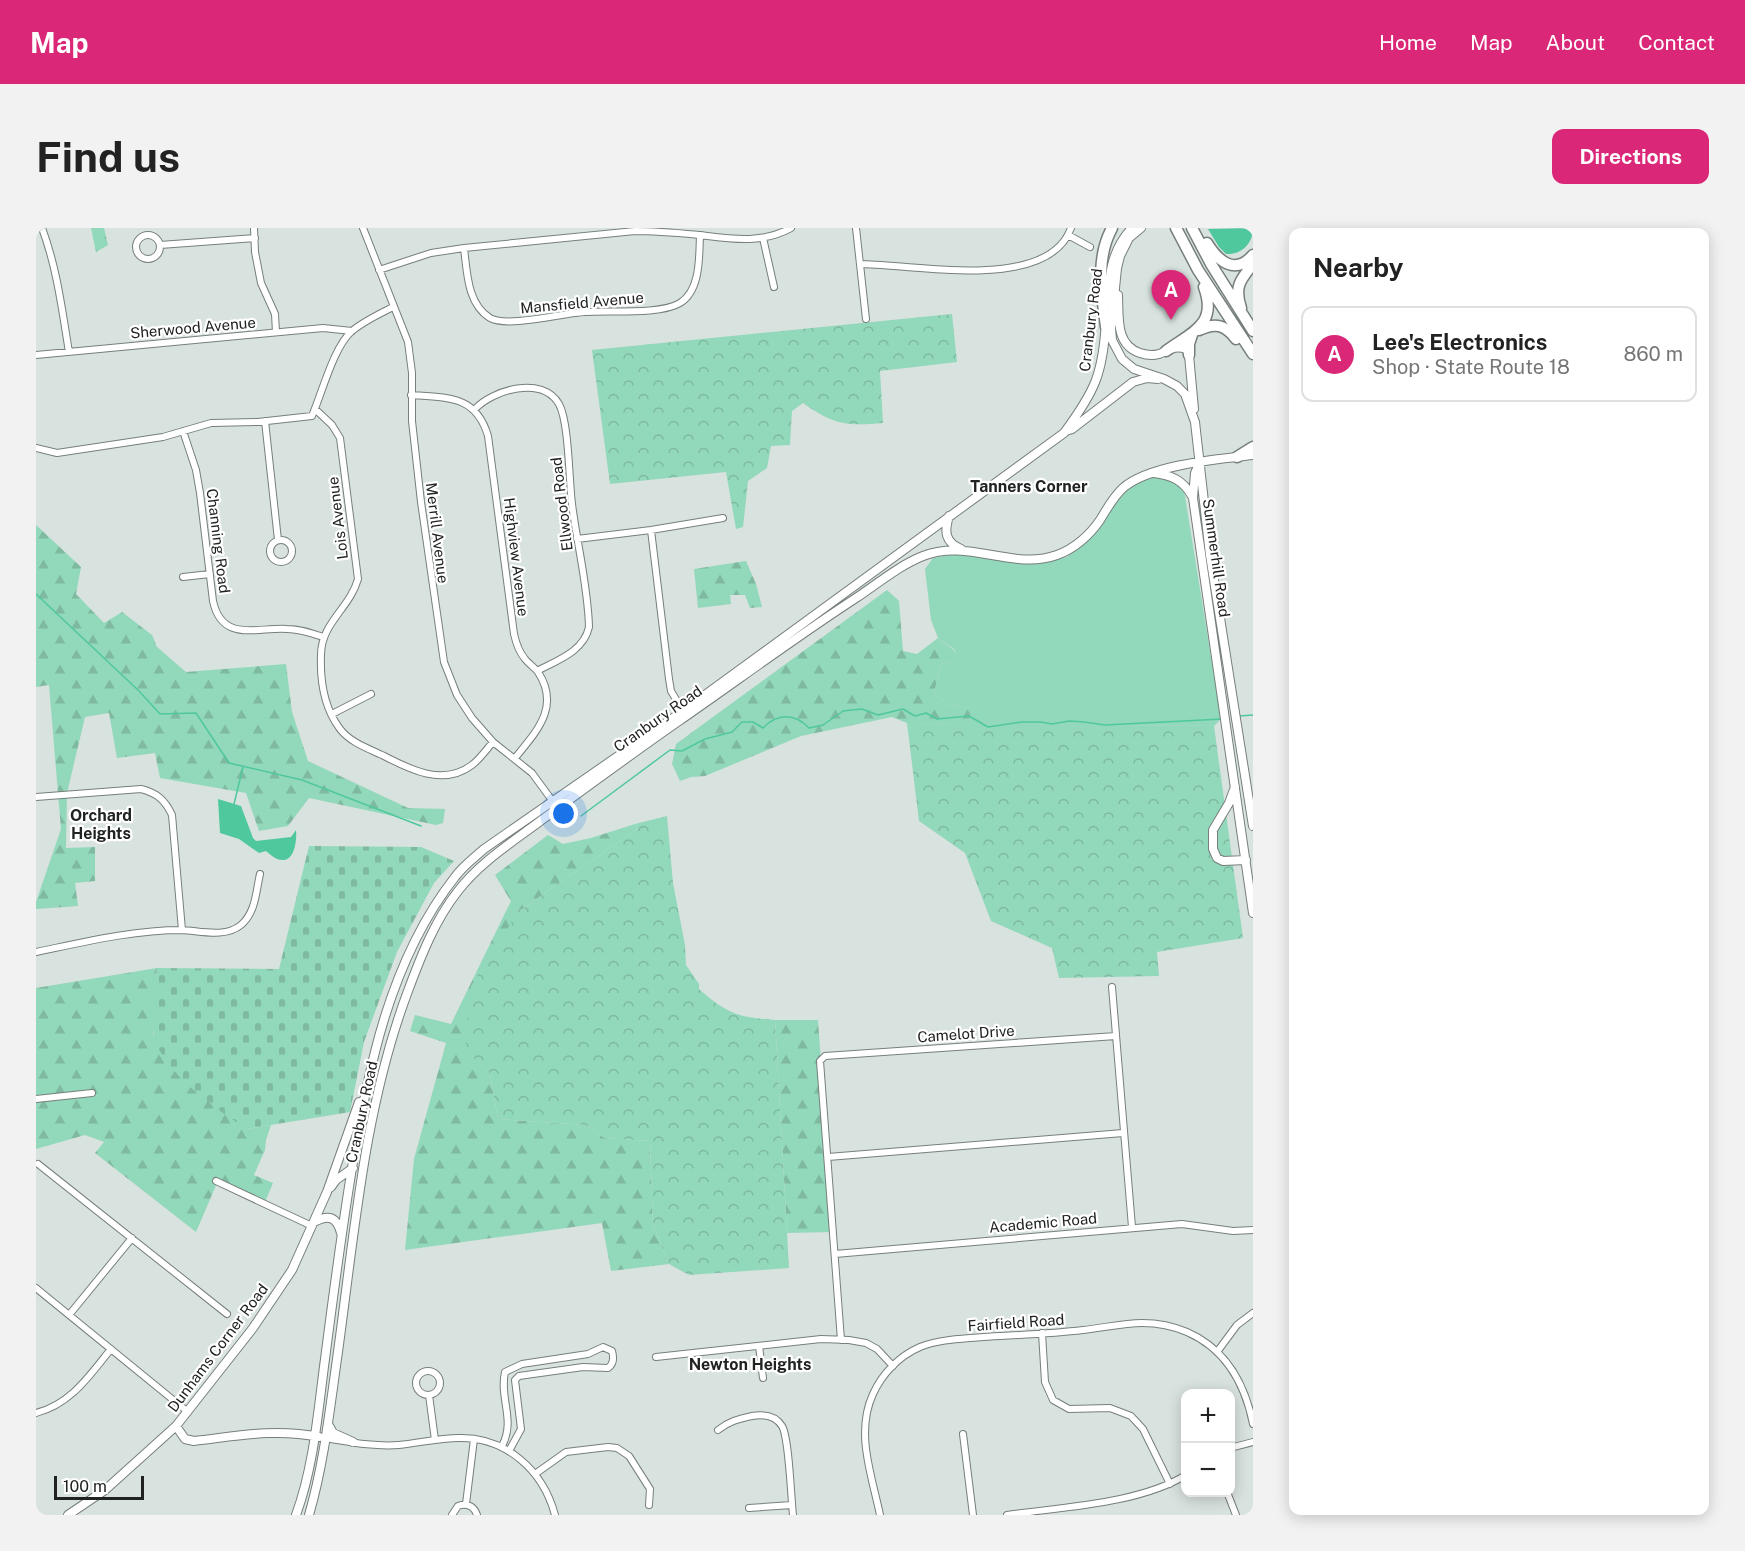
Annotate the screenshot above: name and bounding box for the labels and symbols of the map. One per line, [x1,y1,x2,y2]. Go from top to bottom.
street label: Cranbury Road [1076,267,1105,372]
pin: A [1152,270,1190,320]
street label: Mansfield Avenue [519,289,644,316]
street label: Sherwood Avenue [130,314,256,341]
street label: Ellwood Road [547,456,576,552]
street label: Lois Avenue [324,476,351,560]
district label: Tanners Corner [970,477,1088,496]
street label: Merrill Avenue [423,482,452,584]
street label: Channing Road [204,488,233,594]
street label: Highview Avenue [501,497,532,617]
street label: Summerhill Road [1200,497,1233,618]
street label: Cranbury Road [610,682,705,755]
your location [549,799,578,828]
district label: Orchard Heights [70,806,132,843]
street label: Camelot Drive [917,1022,1015,1045]
street label: Cranbury Road [342,1059,381,1164]
street label: Academic Road [988,1209,1098,1236]
street label: Dunhams Corner Road [164,1280,271,1415]
street label: Fairfield Road [967,1311,1065,1334]
district label: Newton Heights [689,1355,811,1374]
scale bar [54,1473,144,1500]

